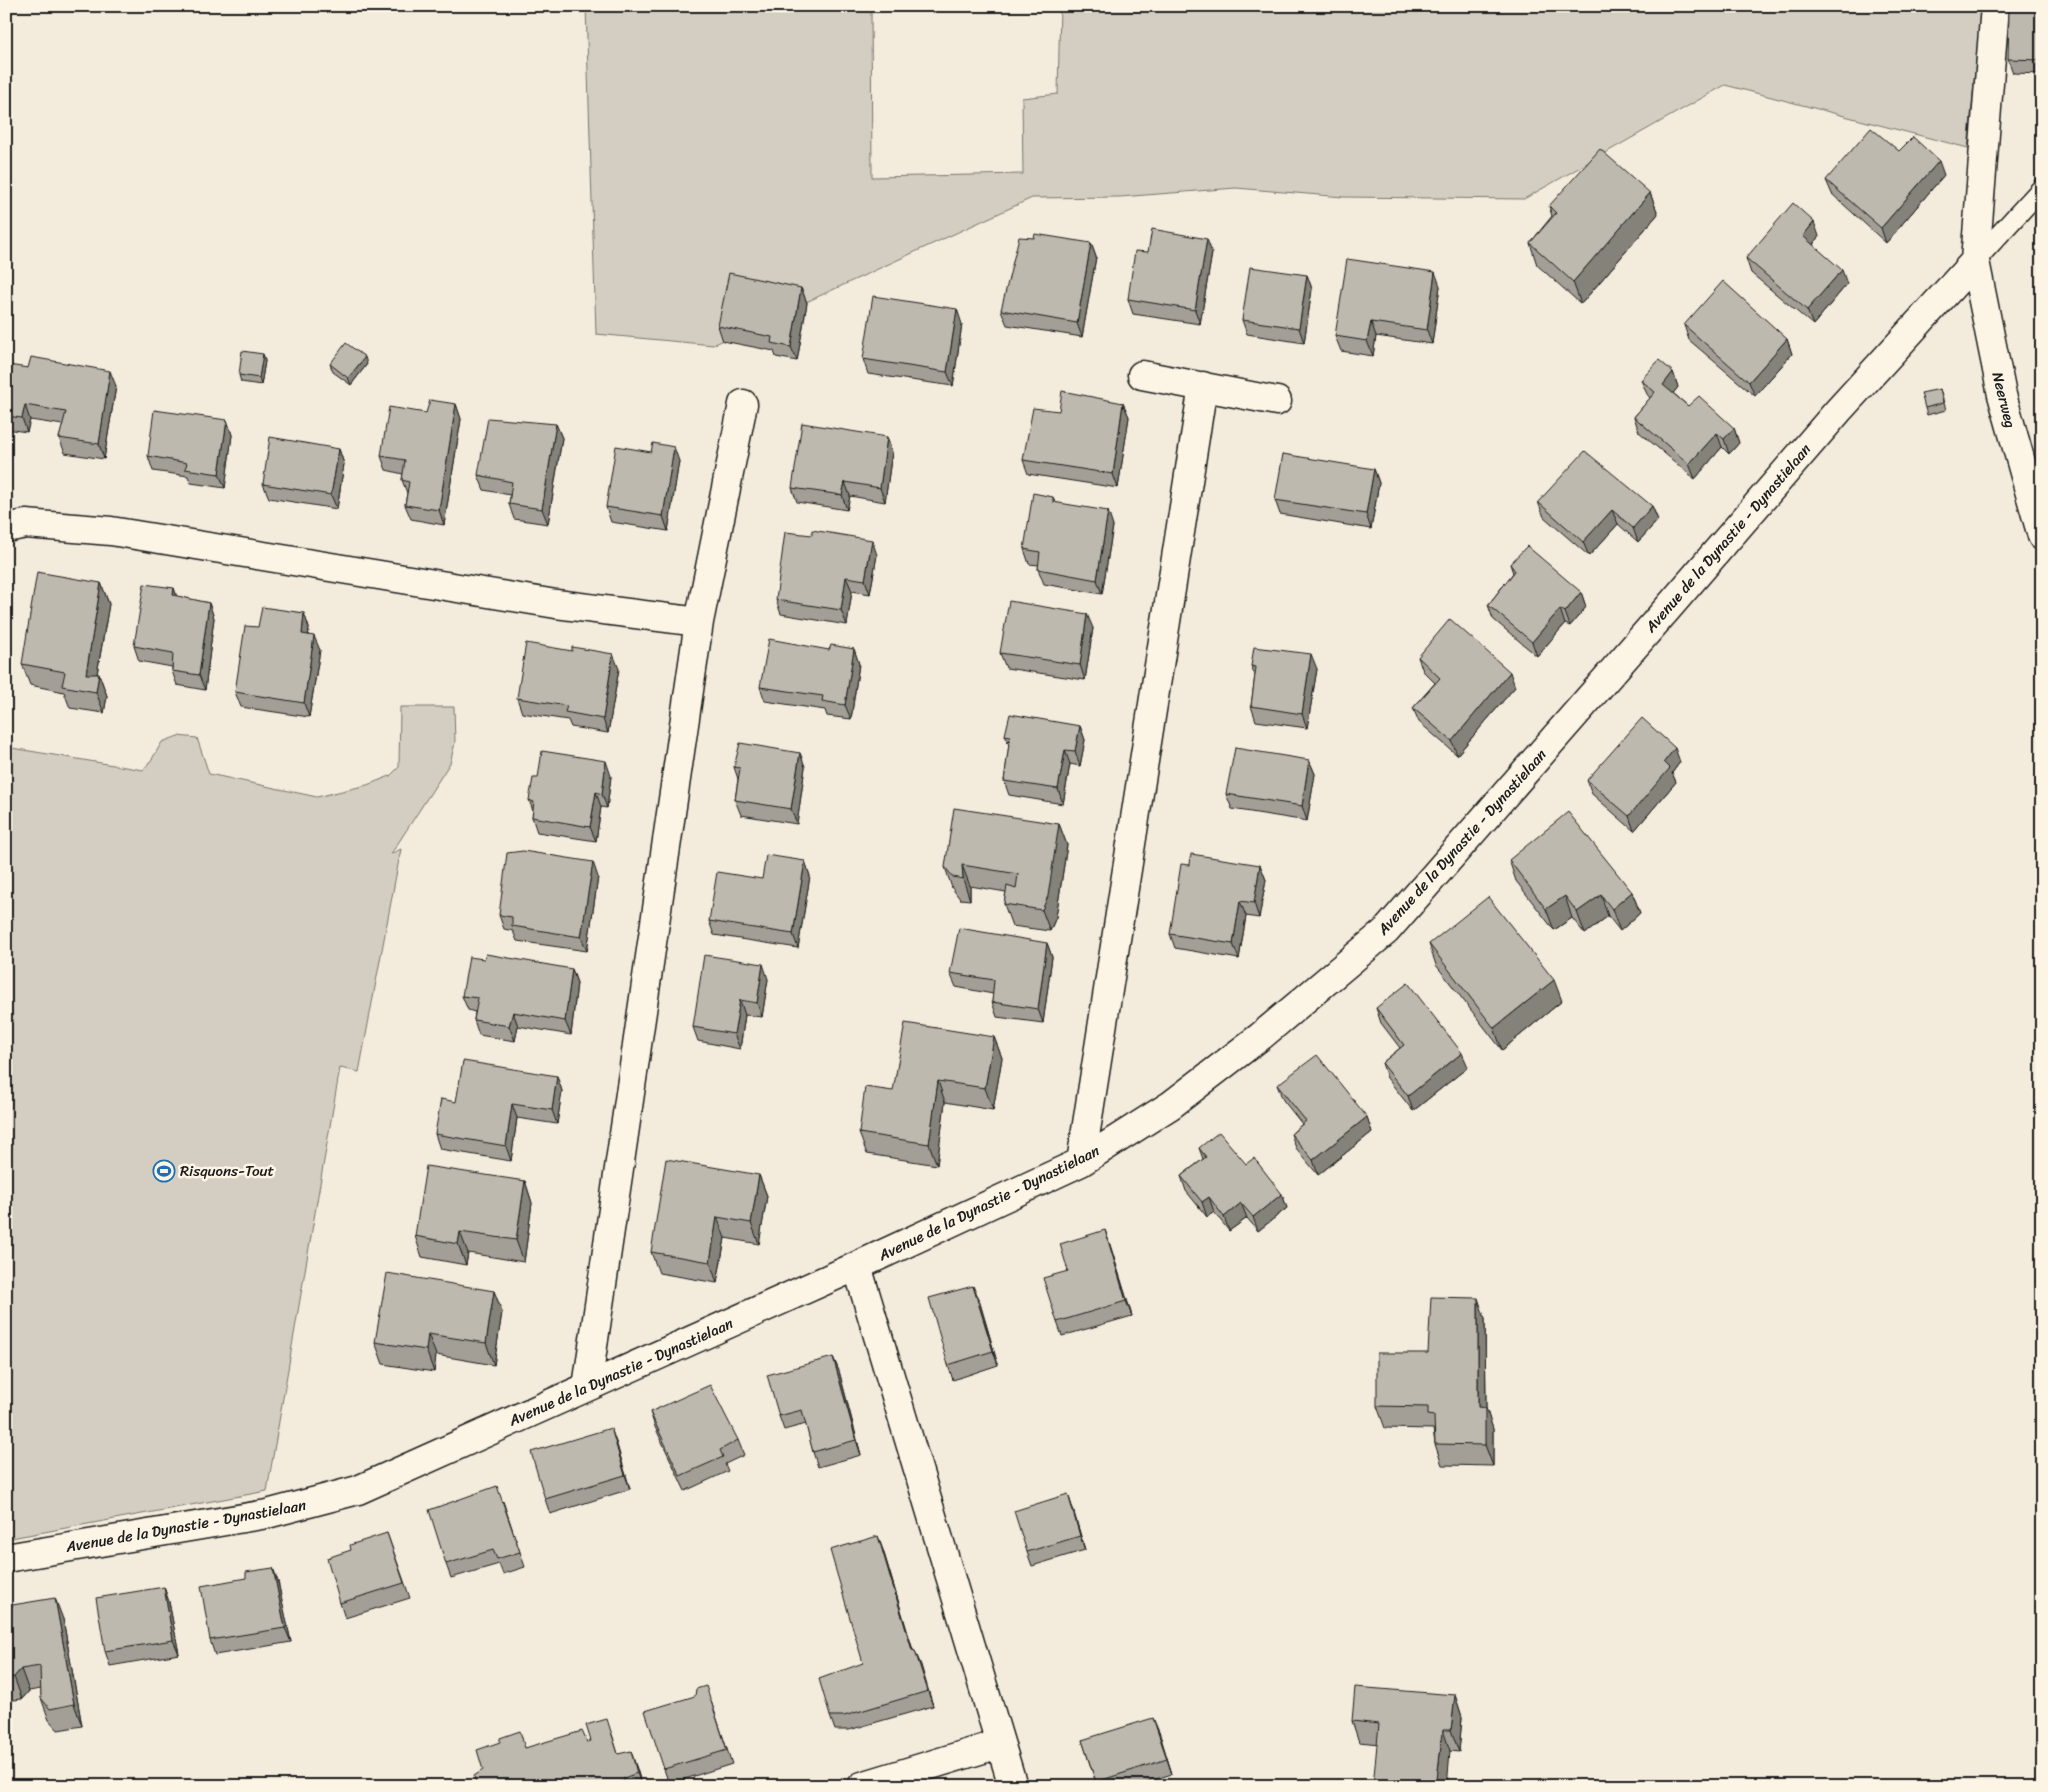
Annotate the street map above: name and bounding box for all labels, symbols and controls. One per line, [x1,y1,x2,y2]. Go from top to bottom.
street label: Neerweg [1984,369,2024,431]
street label: Avenue de la Dynastie - Dynastielaan [1638,438,1818,639]
street label: Avenue de la Dynastie - Dynastielaan [1370,743,1553,942]
street label: Avenue de la Dynastie - Dynastielaan [873,1138,1104,1268]
place label: Risquons-Tout [180,1158,275,1184]
sports icon: Risquons-Tout [152,1159,176,1183]
street label: Avenue de la Dynastie - Dynastielaan [504,1311,737,1434]
street label: Avenue de la Dynastie - Dynastielaan [63,1492,308,1560]

